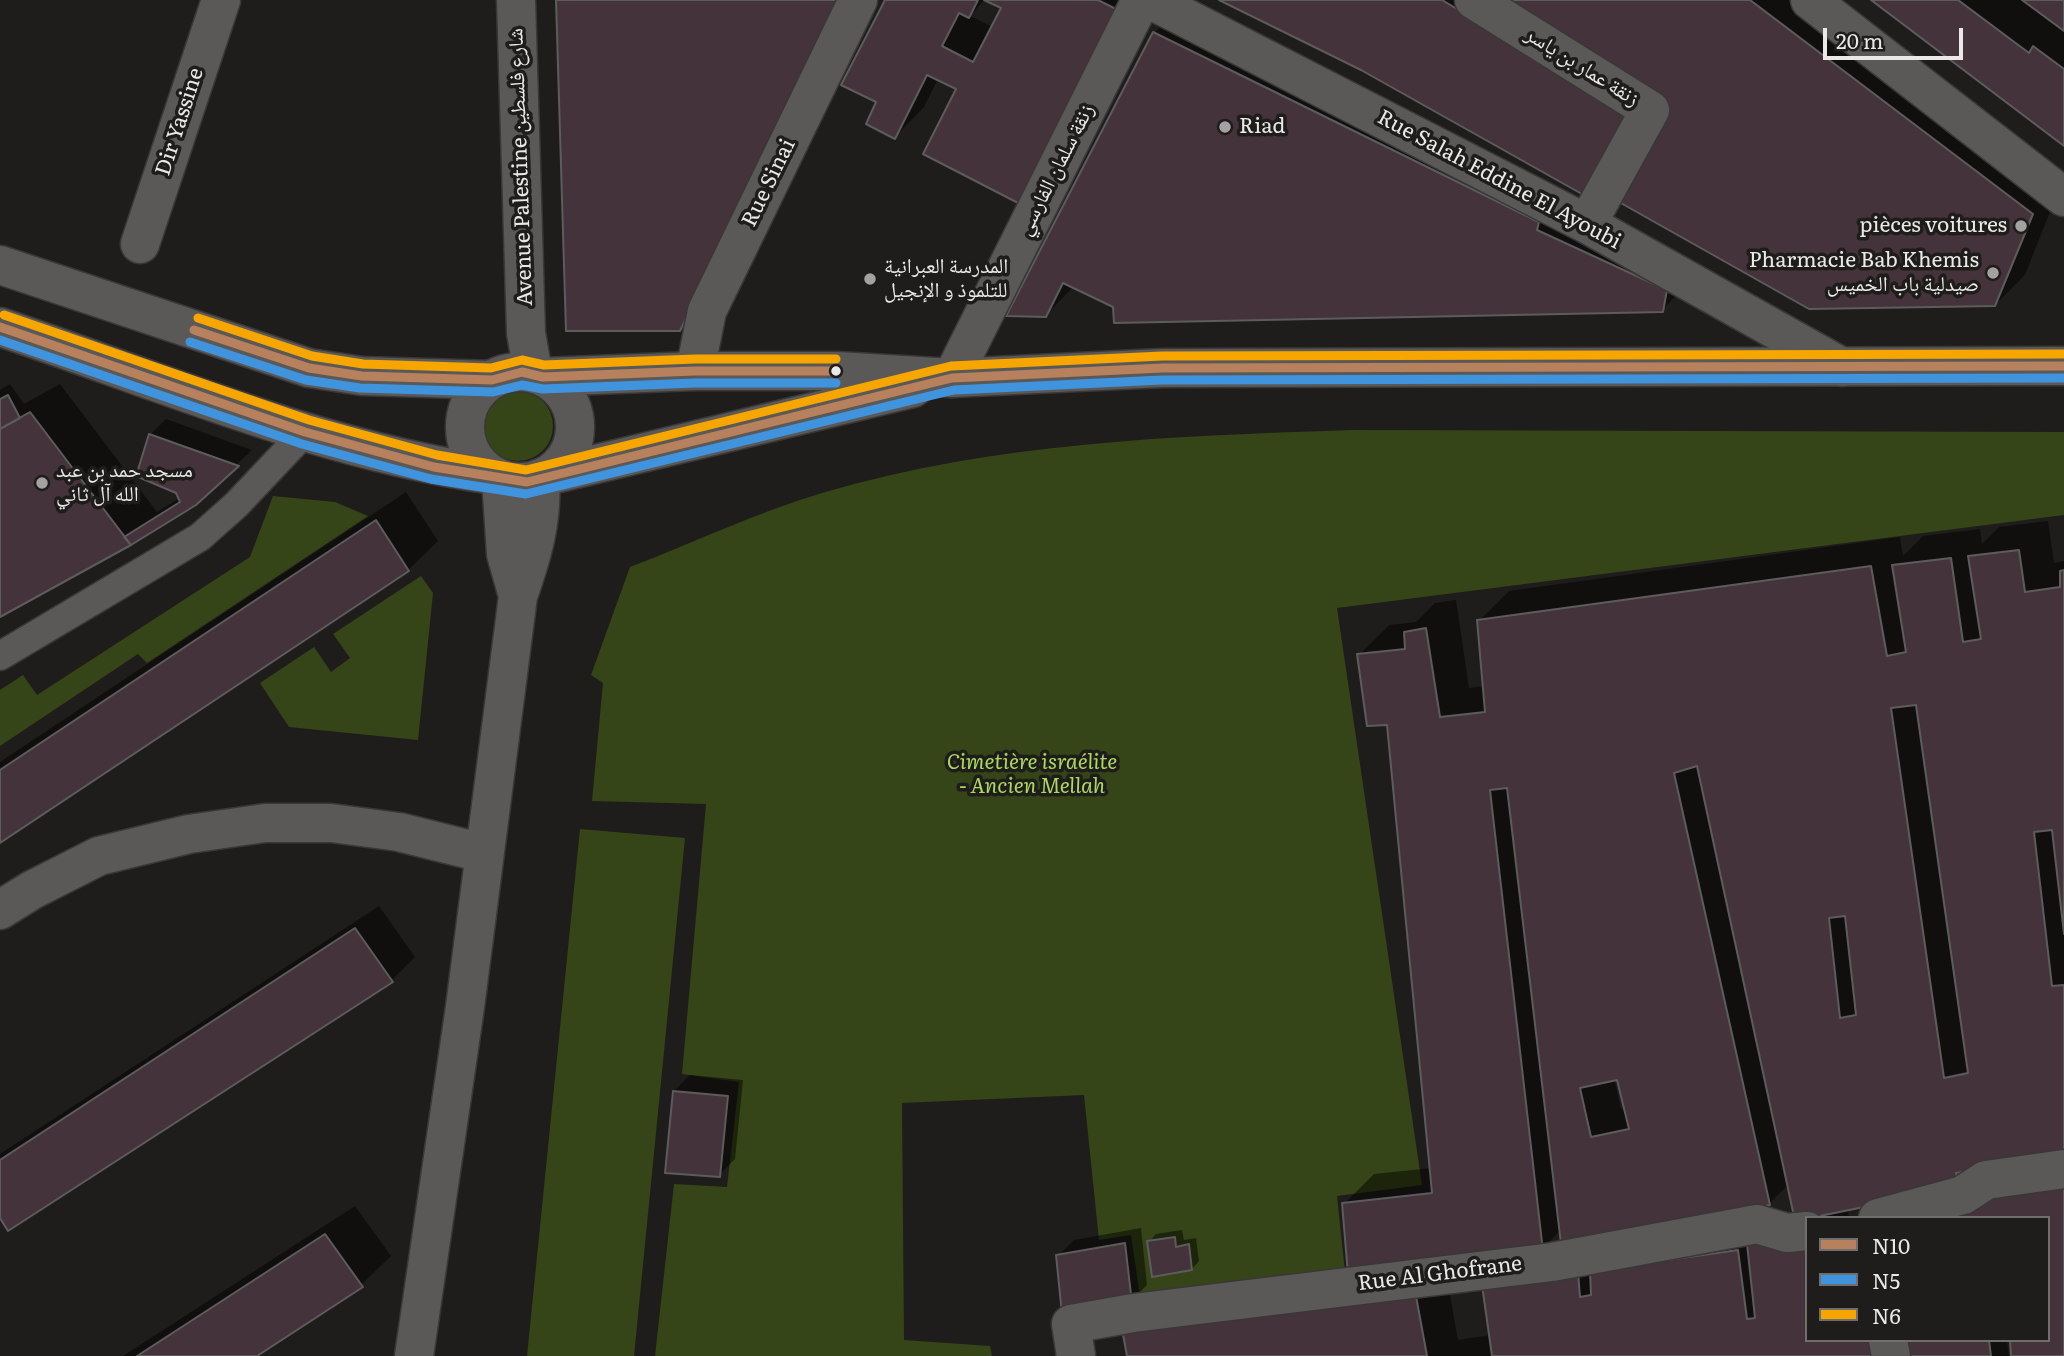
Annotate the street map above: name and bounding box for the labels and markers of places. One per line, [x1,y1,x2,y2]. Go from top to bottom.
place label: Riad [1239,114,1285,140]
marker: Riad [1217,119,1233,135]
place label: pièces voitures [1860,213,2007,239]
marker: pièces voitures [2013,218,2029,234]
place label: Pharmacie Bab Khemis صيدلية باب الخميس [1749,248,1979,298]
place label: المدرسة العبرانية للتلموذ و الإنجيل [884,254,1008,304]
marker: Pharmacie Bab Khemis صيدلية باب الخميس [1985,265,2001,281]
marker: المدرسة العبرانية للتلموذ و الإنجيل [862,271,878,287]
unlabelled marker [829,364,843,378]
place label: مسجد حمد بن عبد الله آل ثاني [56,458,193,508]
marker: مسجد حمد بن عبد الله آل ثاني [34,475,50,491]

